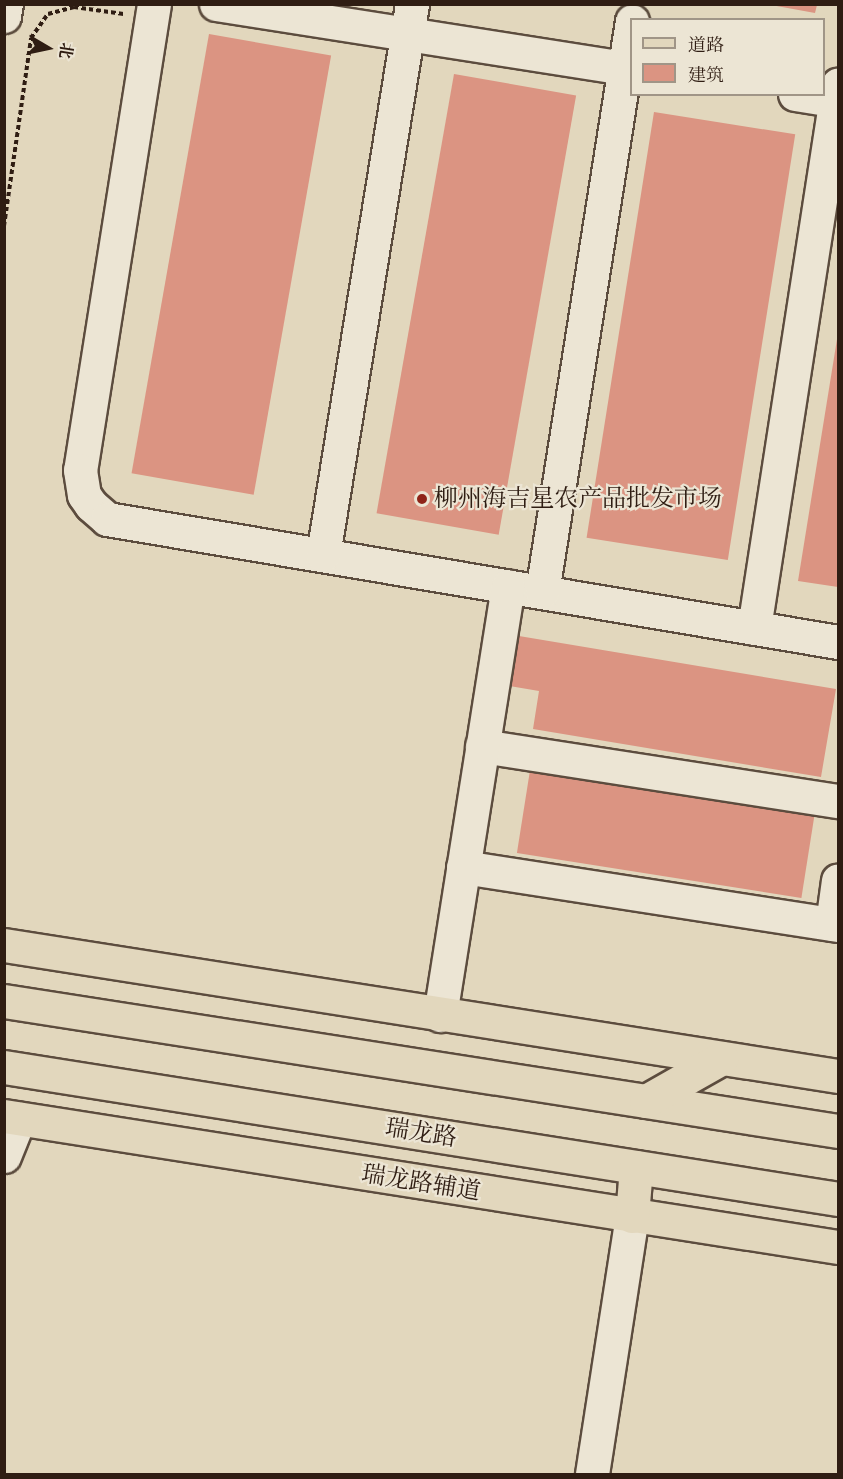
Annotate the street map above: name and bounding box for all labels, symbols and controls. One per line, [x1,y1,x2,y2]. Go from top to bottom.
north arrow [18,18,78,78]
legend [630,18,825,96]
text: 道路 [688,33,724,57]
text: 北 [54,41,78,60]
text: 建筑 [688,63,724,87]
place label: 柳州海吉星农产品批发市场 [434,485,722,513]
marker: 柳州海吉星农产品批发市场 [415,492,429,506]
street label: 瑞龙路 [383,1113,459,1153]
street label: 瑞龙路辅道 [359,1159,483,1207]

